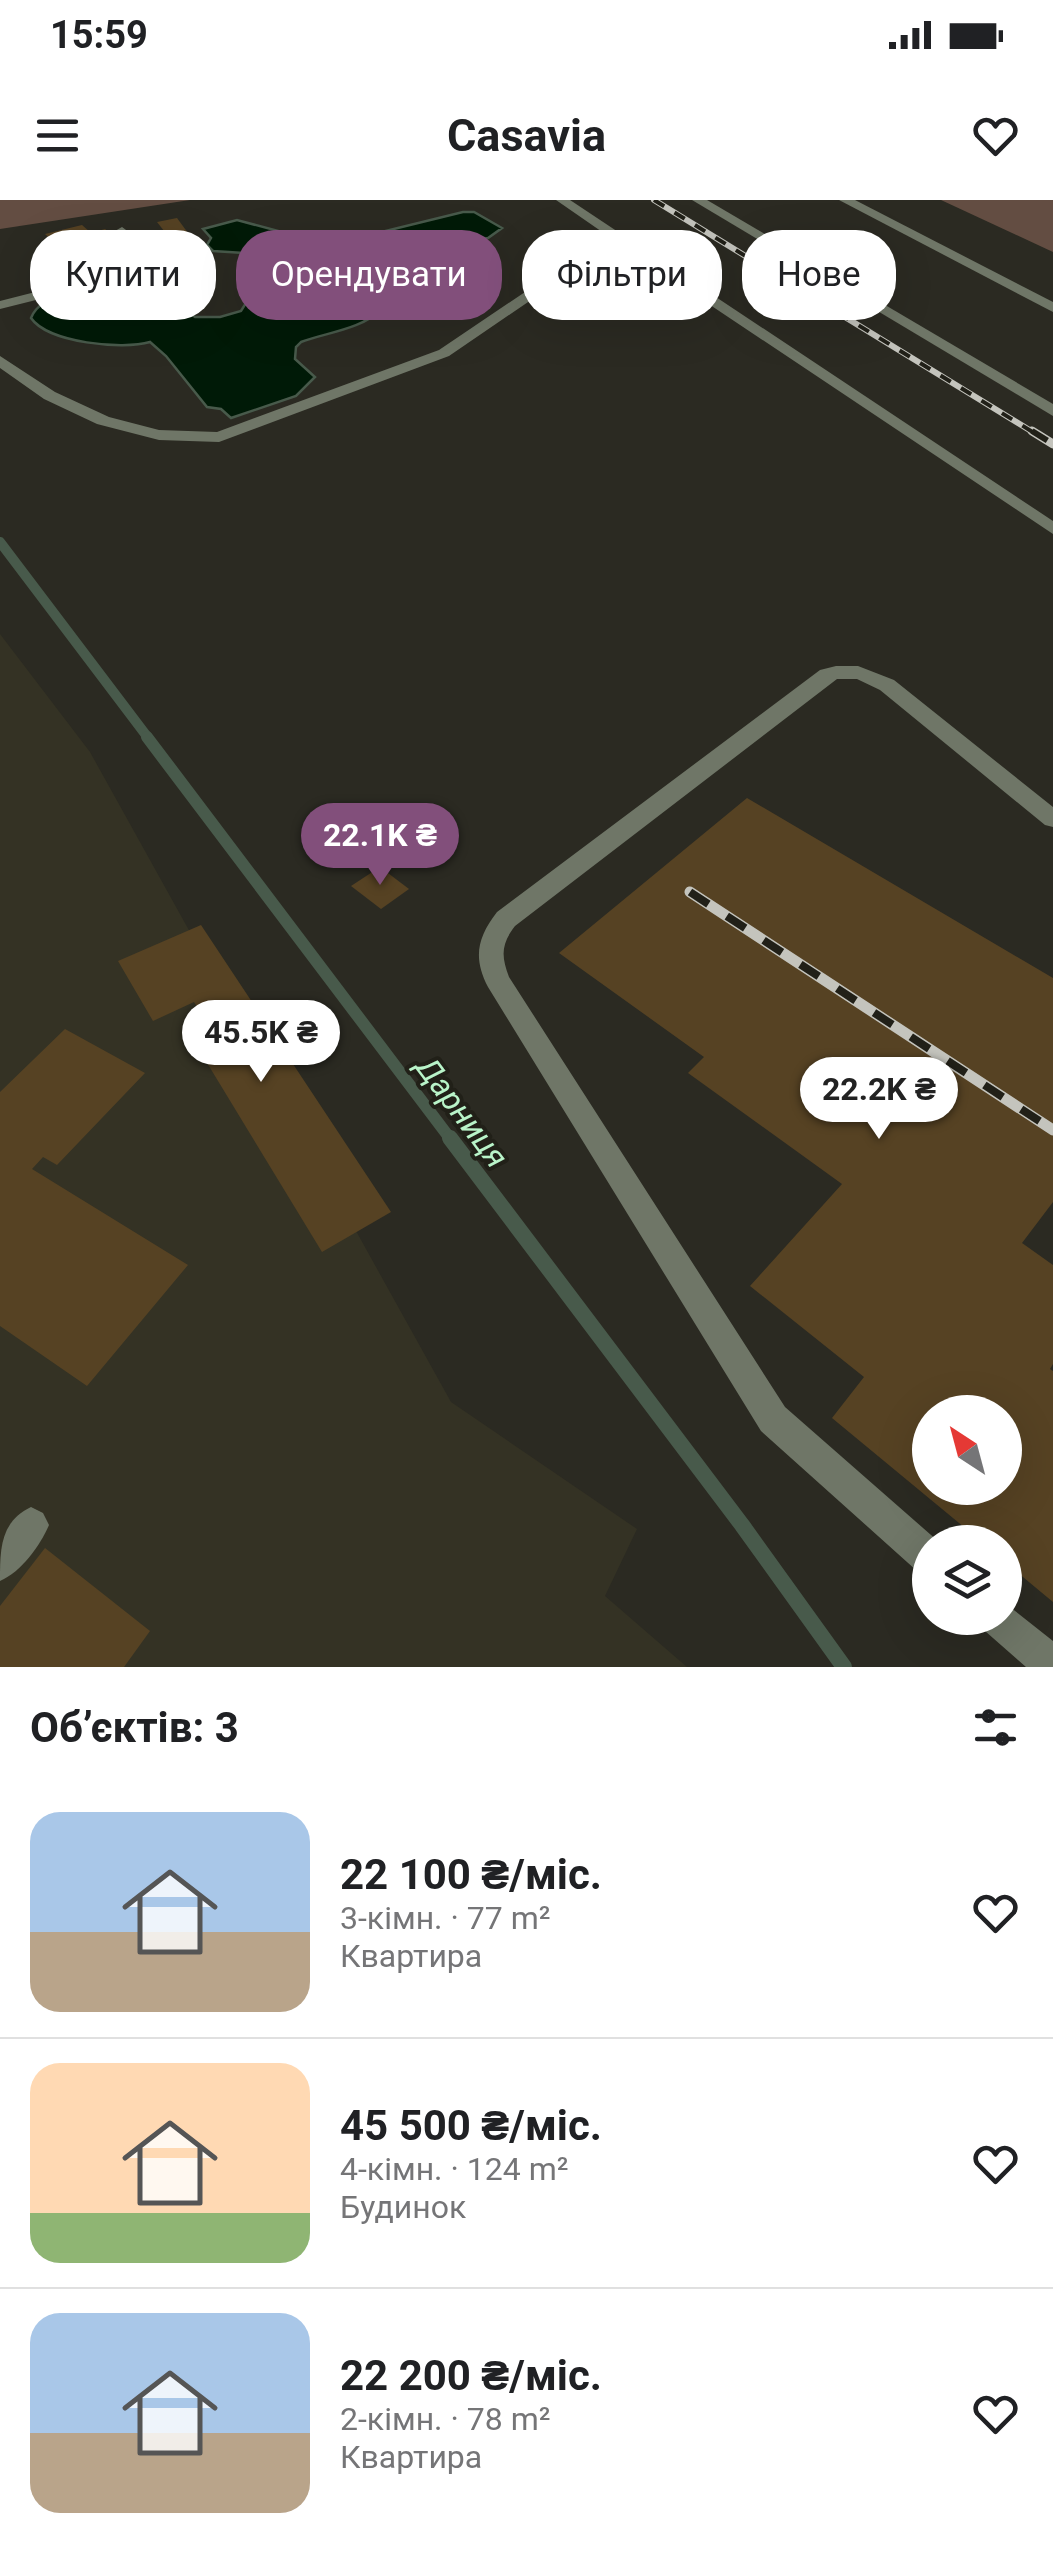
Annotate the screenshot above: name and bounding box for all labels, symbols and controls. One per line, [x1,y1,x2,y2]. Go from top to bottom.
text: 15:59 [50,13,148,57]
icon: menu [30,108,85,163]
icon: heart [968,108,1023,163]
text: Casavia [447,109,606,162]
chip: Купити [30,230,216,320]
chip: Орендувати [236,230,502,320]
chip: Фільтри [522,230,722,320]
chip: Нове [742,230,896,320]
pin: 22.1K ₴ [288,803,472,888]
text: 22.1K ₴ [323,816,437,854]
pin: 45.5K ₴ [169,1000,353,1085]
text: 45.5K ₴ [204,1013,318,1051]
water label: Дарниця [407,1047,516,1175]
pin: 22.2K ₴ [787,1057,971,1142]
text: 22.2K ₴ [822,1070,936,1108]
north arrow [912,1395,1022,1505]
map controls [912,1395,1022,1635]
button: layers [912,1525,1022,1635]
icon: filters [968,1700,1023,1755]
text: Об’єктів: 3 [30,1703,239,1752]
text: 22 100 ₴/міс. [340,1850,602,1899]
icon: home [110,1852,230,1972]
icon: heart [968,1885,1023,1940]
text: 3-кімн. · 77 m² [340,1899,550,1937]
text: Квартира [340,1937,482,1975]
text: 45 500 ₴/міс. [340,2101,602,2150]
icon: home [110,2103,230,2223]
icon: heart [968,2136,1023,2191]
text: 4-кімн. · 124 m² [340,2150,568,2188]
text: Будинок [340,2188,466,2226]
text: 22 200 ₴/міс. [340,2351,602,2400]
icon: home [110,2353,230,2473]
icon: heart [968,2386,1023,2441]
text: 2-кімн. · 78 m² [340,2400,550,2438]
text: Квартира [340,2438,482,2476]

